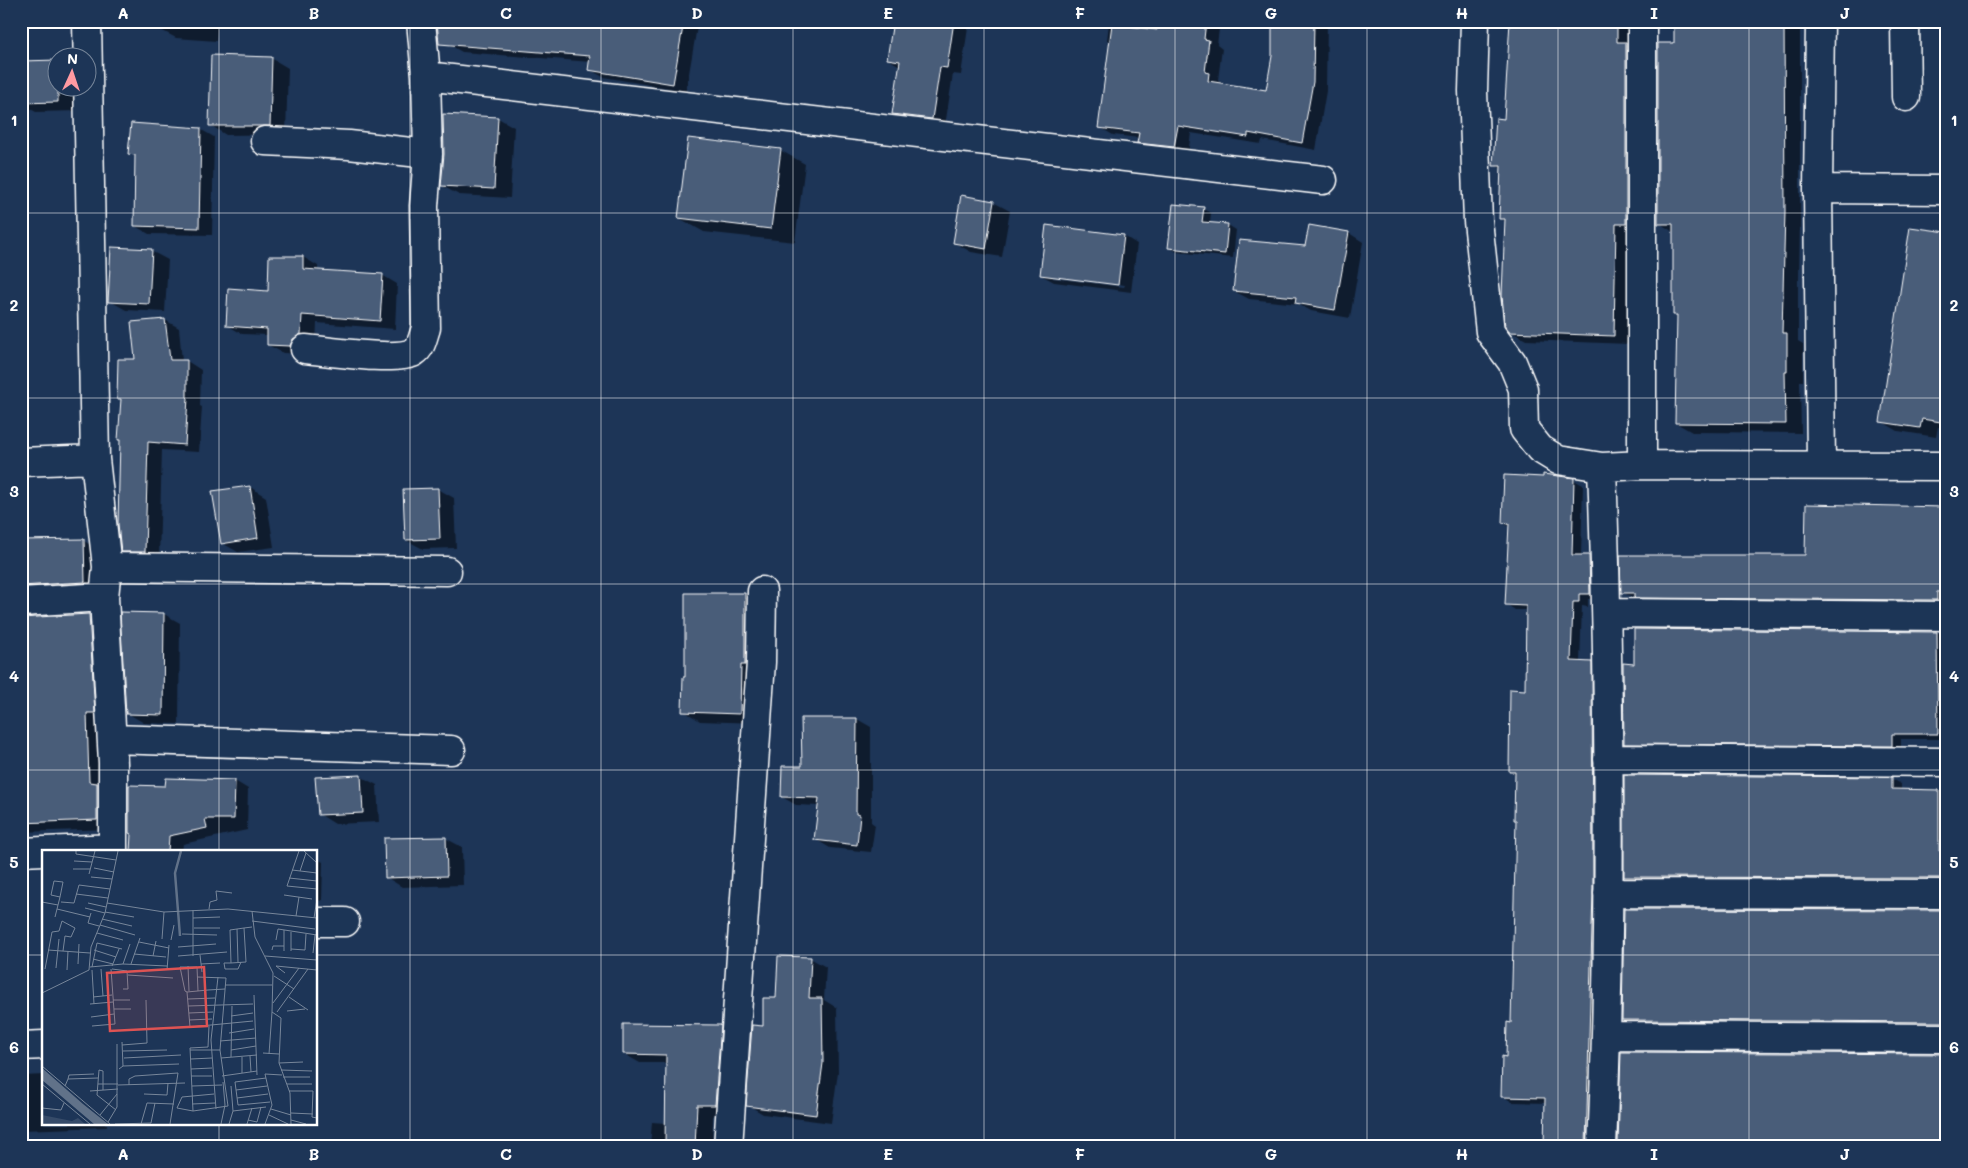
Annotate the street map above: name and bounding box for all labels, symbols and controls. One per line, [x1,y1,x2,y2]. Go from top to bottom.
text: A [117,2,129,23]
text: B [309,2,319,23]
text: C [500,2,512,23]
text: D [691,2,703,23]
text: E [883,2,893,23]
text: F [1075,2,1085,23]
text: G [1265,2,1277,23]
text: H [1456,2,1468,23]
text: I [1650,2,1658,23]
text: J [1840,2,1850,23]
north arrow [48,48,98,98]
text: N [67,49,79,68]
text: 1 [10,109,18,130]
text: 1 [1950,109,1958,130]
text: 2 [10,294,19,315]
text: 2 [1950,294,1959,315]
text: 3 [9,480,19,501]
text: 3 [1949,480,1959,501]
text: 4 [9,665,19,686]
text: 4 [1949,665,1959,686]
inset map [42,850,318,1126]
text: 5 [9,851,19,872]
text: 5 [1949,851,1959,872]
text: 6 [9,1036,19,1057]
text: 6 [1949,1036,1959,1057]
text: A [117,1143,129,1164]
text: B [309,1143,319,1164]
text: C [500,1143,512,1164]
text: D [691,1143,703,1164]
text: E [883,1143,893,1164]
text: F [1075,1143,1085,1164]
text: G [1265,1143,1277,1164]
text: H [1456,1143,1468,1164]
text: I [1650,1143,1658,1164]
text: J [1840,1143,1850,1164]

